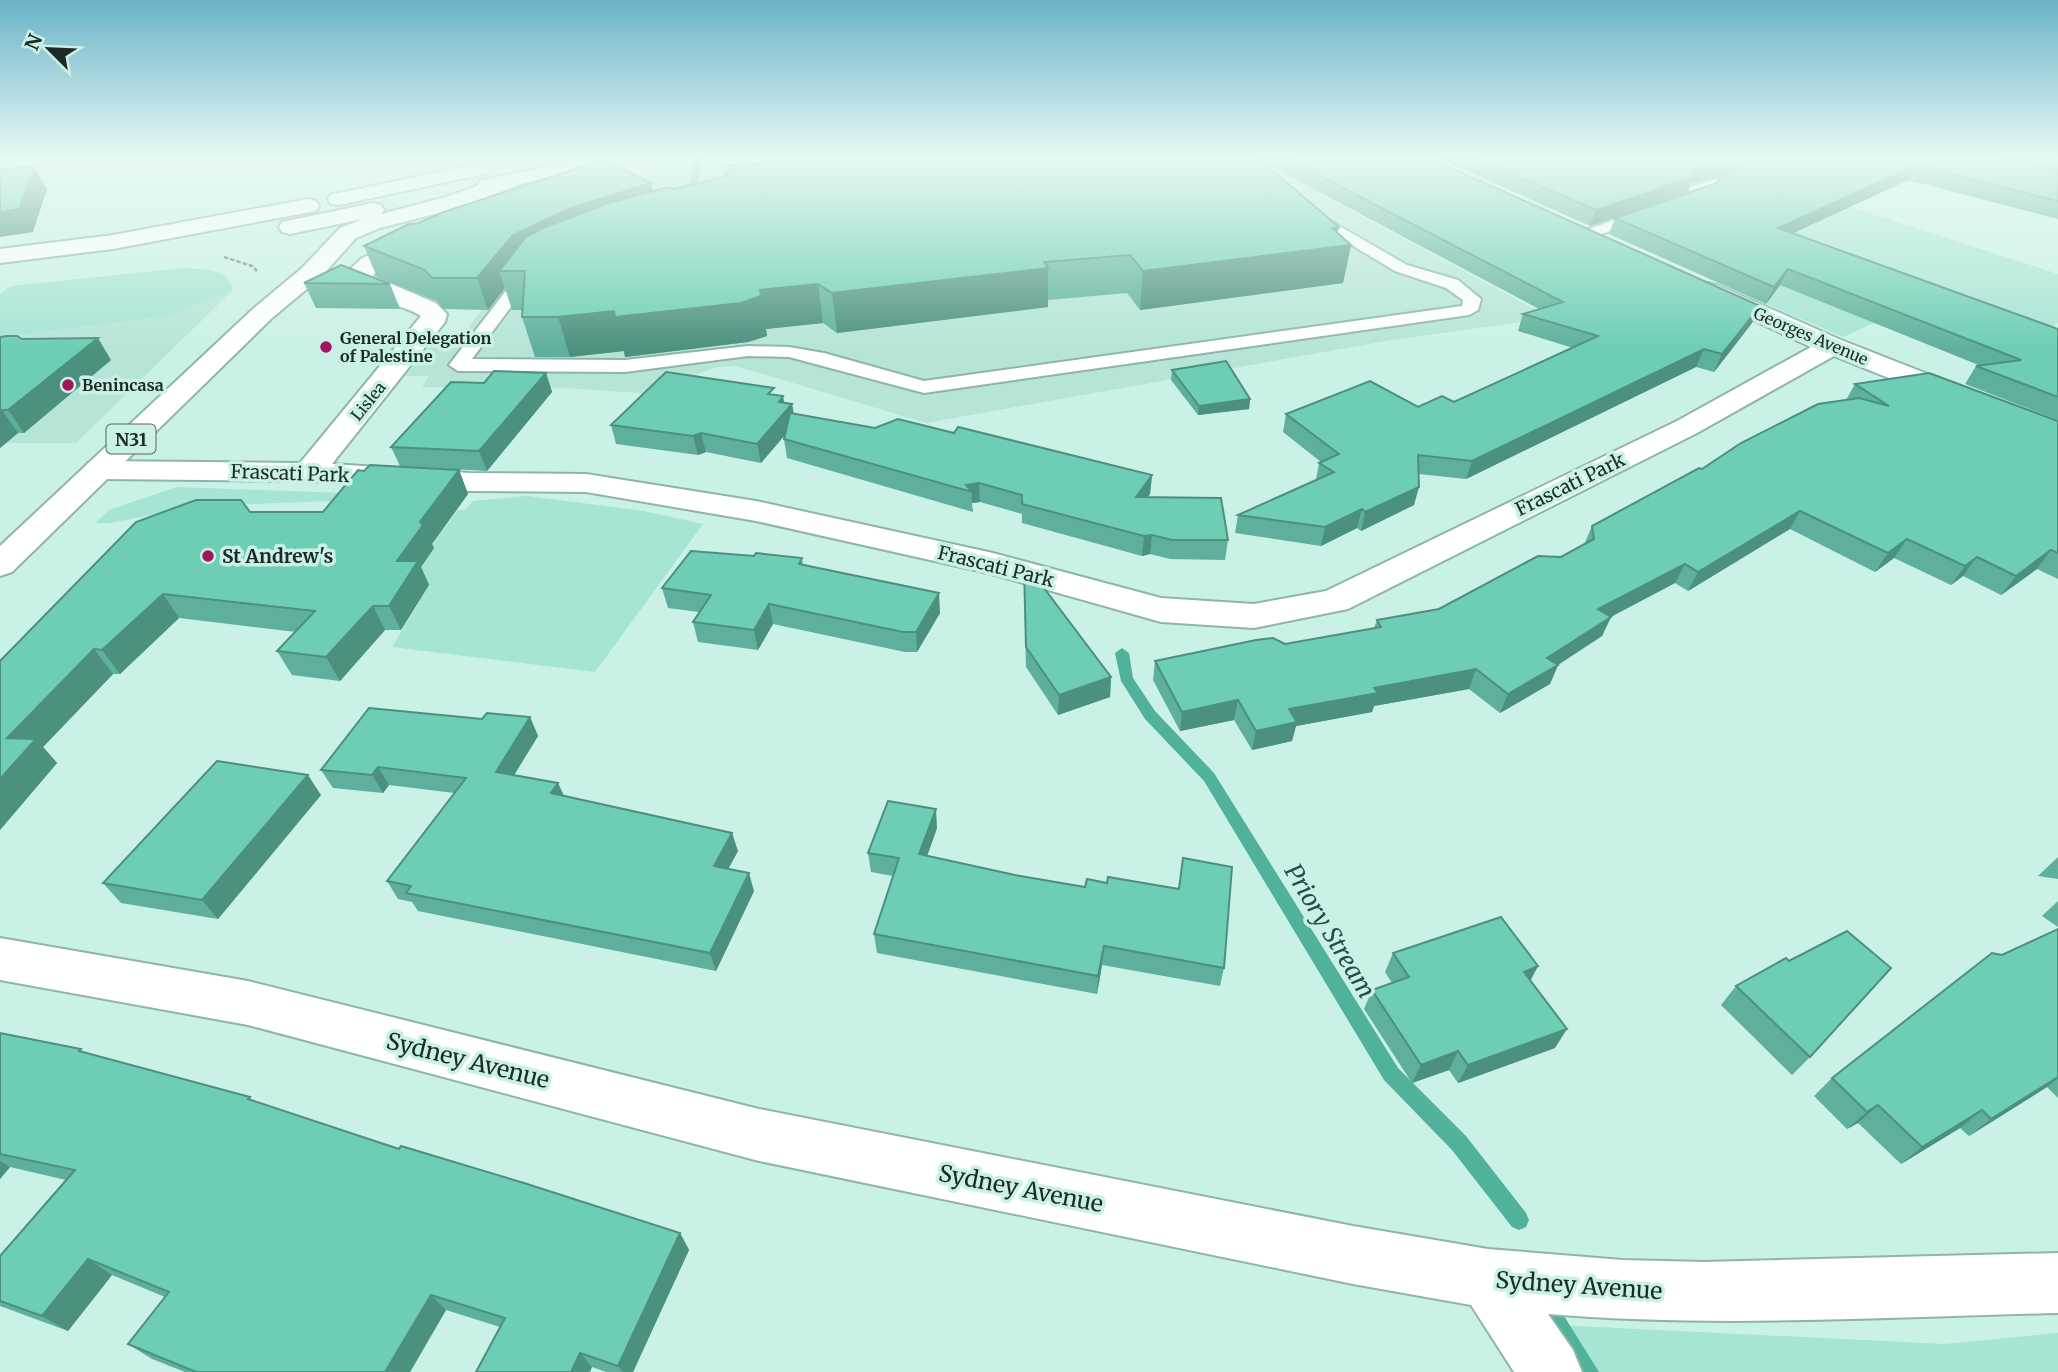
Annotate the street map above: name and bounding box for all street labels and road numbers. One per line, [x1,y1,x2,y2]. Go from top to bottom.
street label: Georges Avenue [1751,303,1871,369]
street label: Lislea [346,377,390,425]
road number: N31 [106,424,156,454]
street label: Frascati Park [1511,447,1629,521]
street label: Frascati Park [230,459,350,487]
street label: Frascati Park [935,540,1057,592]
street label: Sydney Avenue [383,1026,553,1094]
street label: Sydney Avenue [936,1158,1106,1218]
street label: Sydney Avenue [1495,1265,1663,1305]

